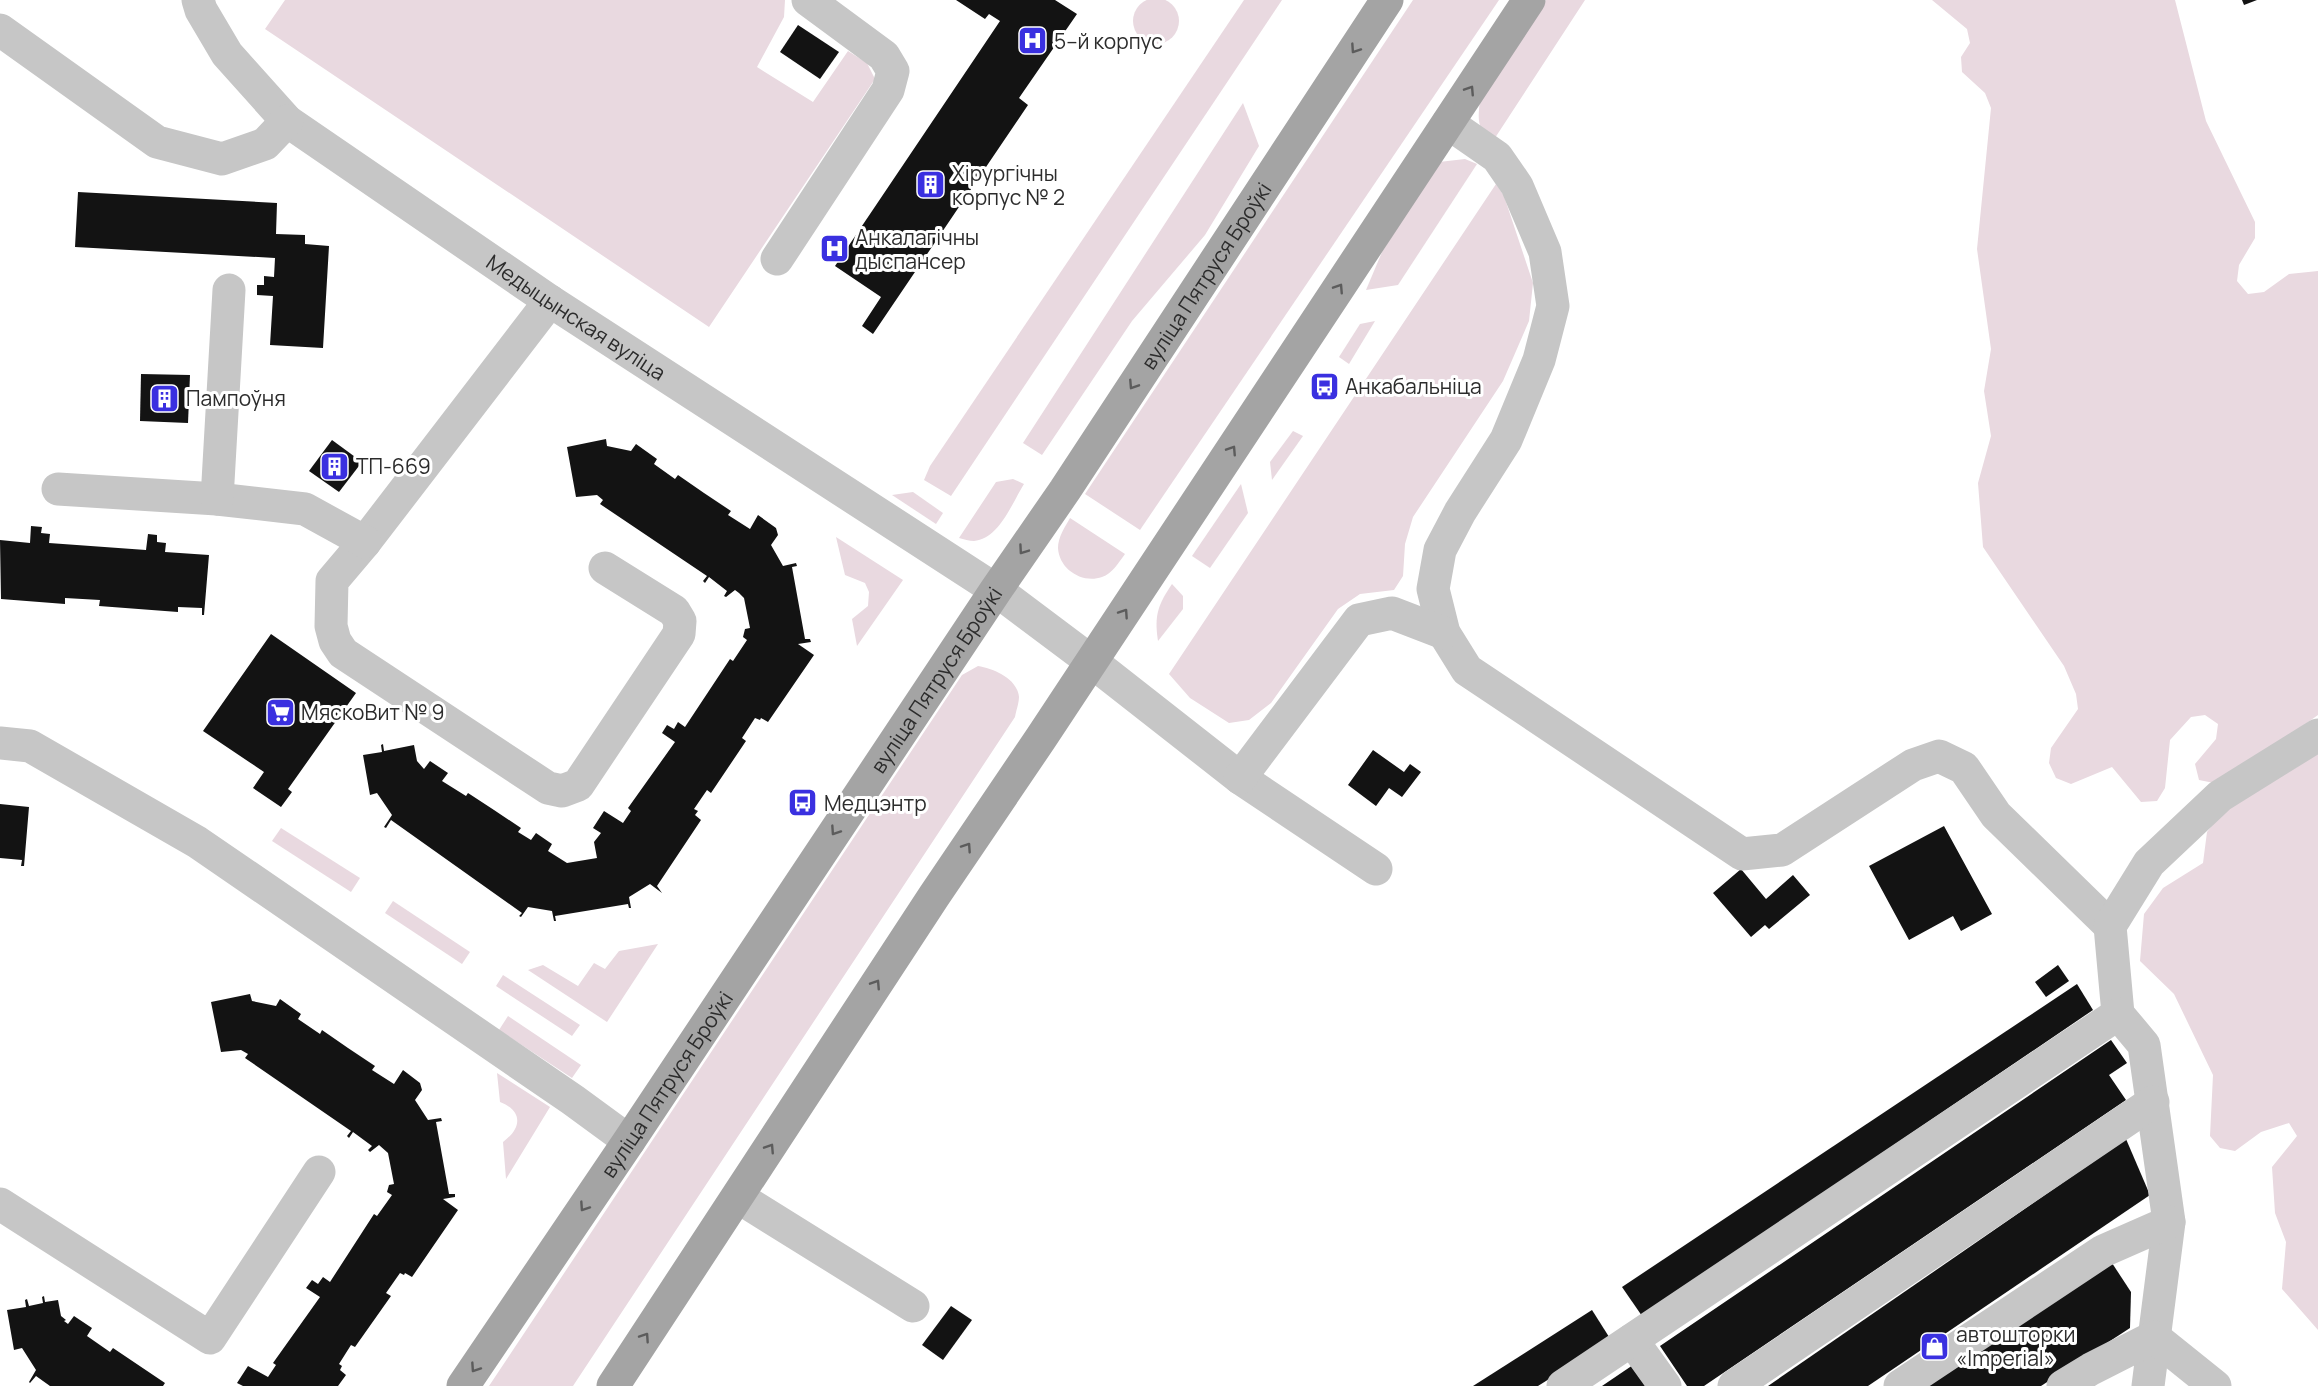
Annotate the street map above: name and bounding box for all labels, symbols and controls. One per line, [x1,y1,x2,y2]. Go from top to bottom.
hospital icon: 5--й корпус [1017,25,1049,57]
place label: 5--й корпус [1054,27,1163,55]
one-way arrow [1351,42,1362,53]
one-way arrow [1463,85,1474,96]
place label: Хірургічны корпус № 2 [952,159,1065,211]
building icon: Хірургічны корпус № 2 [915,169,947,201]
street label: вуліца Пятруся Броўкі [1134,177,1277,374]
place label: Анкалагічны дыспансер [855,223,979,275]
hospital icon: Анкалагічны дыспансер [818,233,850,265]
street label: Медыцынская вуліца [481,248,671,386]
one-way arrow [1332,283,1343,294]
bus stop icon: Анкабальніца [1308,370,1340,402]
place label: Анкабальніца [1345,372,1482,400]
one-way arrow [1129,379,1141,389]
building icon: Пампоўня [149,382,181,414]
place label: Пампоўня [186,384,286,412]
one-way arrow [1225,446,1236,457]
building icon: ТП-669 [319,450,351,482]
place label: ТП-669 [356,452,431,480]
one-way arrow [1019,543,1030,554]
street label: вуліца Пятруся Броўкі [864,581,1008,778]
one-way arrow [1117,609,1129,619]
supermarket icon: МяскоВит № 9 [264,696,296,728]
place label: МяскоВит № 9 [301,698,445,726]
bus stop icon: Медцэнтр [787,787,819,819]
place label: Медцэнтр [824,789,927,817]
one-way arrow [831,825,843,835]
one-way arrow [960,843,971,854]
one-way arrow [869,980,880,991]
street label: вуліца Пятруся Броўкі [594,986,739,1183]
one-way arrow [762,1144,774,1154]
one-way arrow [580,1201,592,1211]
place label: автошторки «Imperial» [1956,1320,2075,1372]
shop icon: автошторки «Imperial» [1919,1330,1951,1362]
one-way arrow [638,1333,649,1344]
one-way arrow [471,1362,482,1373]

